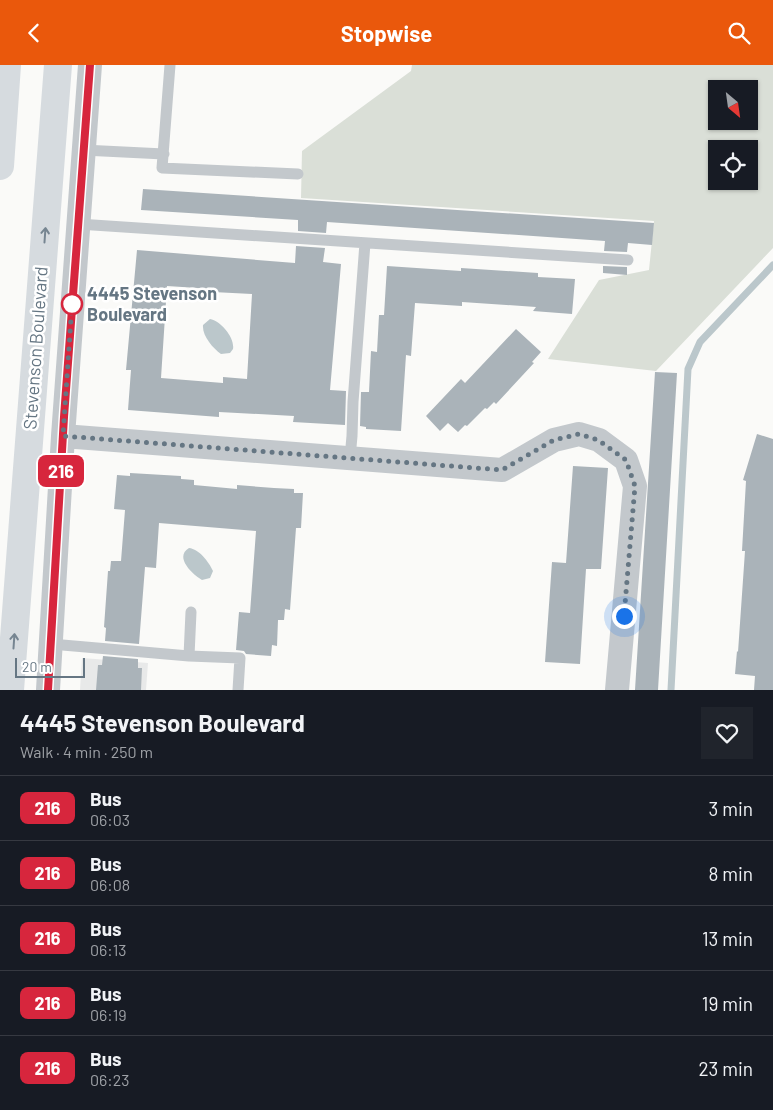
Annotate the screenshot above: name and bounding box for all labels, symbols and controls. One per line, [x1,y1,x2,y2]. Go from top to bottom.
icon: back [20,19,48,47]
icon: search [725,19,753,47]
text: Stopwise [341,20,432,46]
north arrow [708,80,758,130]
map controls [708,80,758,190]
button: locate [708,140,758,190]
one-way arrow [40,227,49,243]
street label: Stevenson Boulevard [18,266,52,430]
place label: 4445 Stevenson Boulevard [87,282,217,325]
marker: 4445 Stevenson Boulevard [61,293,83,315]
line badge: 216 [32,455,90,487]
text: 216 [48,460,74,482]
your location [612,604,637,629]
one-way arrow [9,634,19,650]
scale bar [15,655,85,678]
text: 20 m [22,658,52,675]
button: heart [701,707,753,759]
text: 4445 Stevenson Boulevard [20,708,305,737]
text: Walk · 4 min · 250 m [20,742,153,761]
text: Bus [90,787,122,810]
text: 216 [34,797,61,819]
text: 3 min [709,797,753,820]
text: 06:03 [90,810,130,829]
text: Bus [90,852,122,875]
text: 216 [34,862,61,884]
text: 8 min [709,862,753,885]
text: 06:08 [90,875,130,894]
text: Bus [90,917,122,940]
text: 216 [34,927,61,949]
text: 13 min [702,927,753,950]
text: 06:13 [90,940,127,959]
text: Bus [90,982,122,1005]
text: 216 [34,992,61,1014]
text: 19 min [702,992,753,1015]
text: 06:19 [90,1005,127,1024]
text: Bus [90,1047,122,1070]
text: 216 [34,1057,61,1079]
text: 23 min [699,1057,753,1080]
text: 06:23 [90,1070,129,1089]

